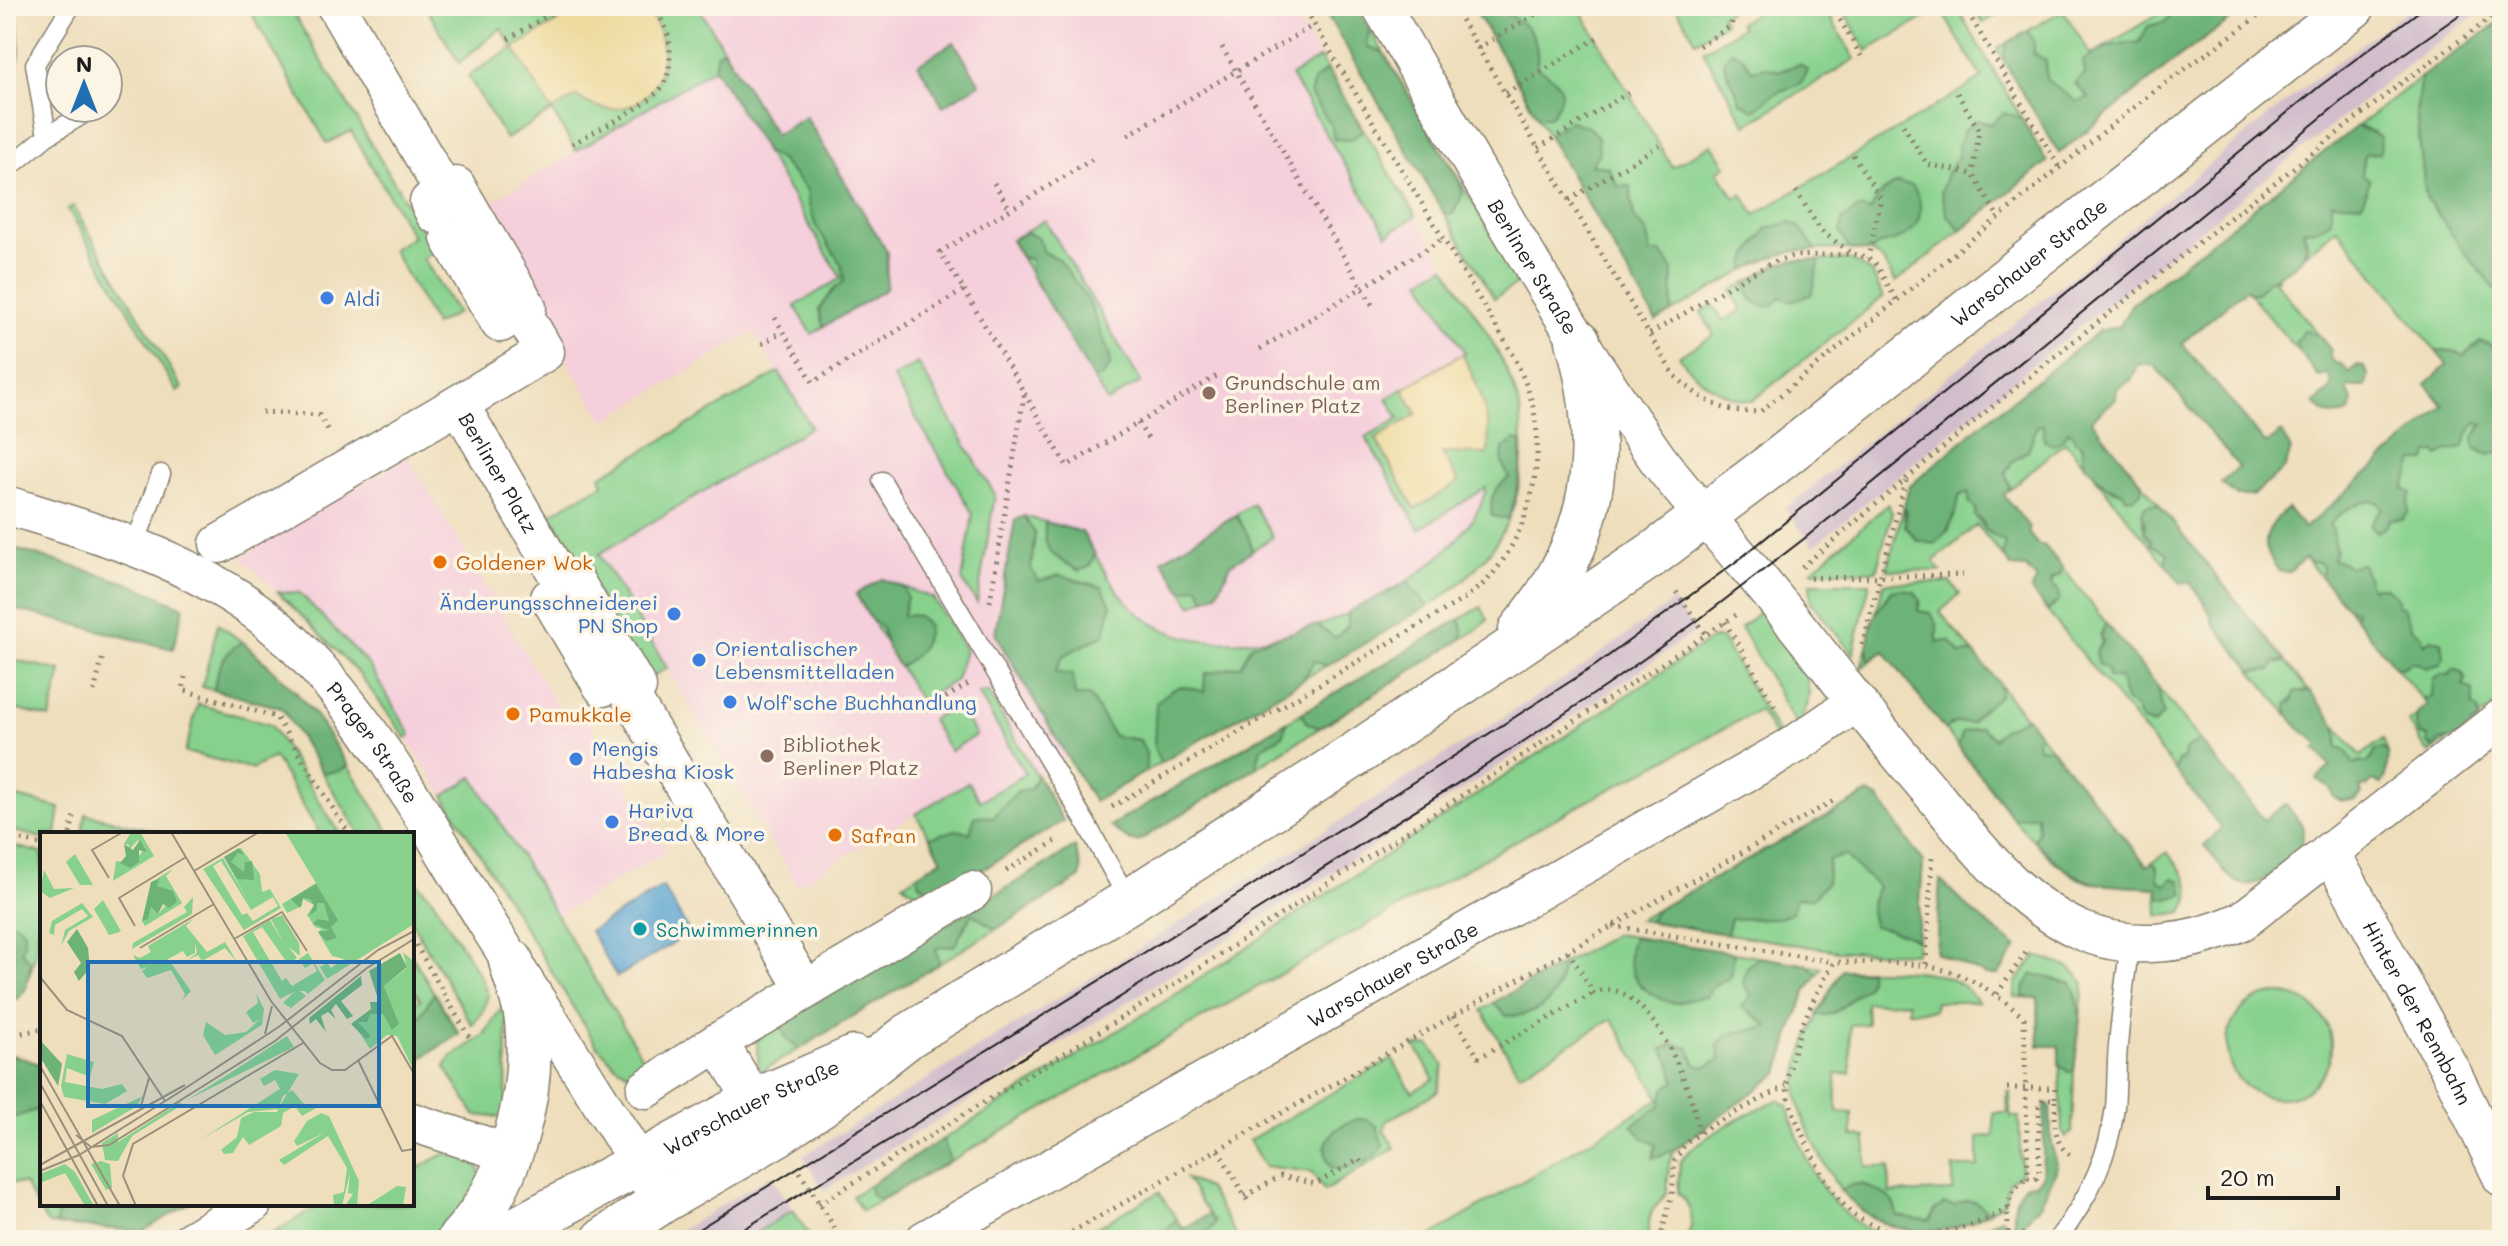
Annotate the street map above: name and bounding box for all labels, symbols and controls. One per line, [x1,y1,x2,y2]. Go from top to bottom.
north arrow [44,44,124,124]
text: N [76,49,92,78]
street label: Warschauer Straße [1945,192,2112,332]
street label: Berliner Straße [1483,194,1584,339]
place label: Aldi [343,285,381,311]
marker: Aldi [318,289,336,307]
place label: Grundschule am Berliner Platz [1225,369,1380,418]
marker: Grundschule am Berliner Platz [1200,384,1218,402]
street label: Berliner Platz [454,407,544,538]
place label: Goldener Wok [456,549,593,575]
marker: Goldener Wok [431,553,449,571]
place label: Änderungsschneiderei PN Shop [439,589,658,638]
marker: Änderungsschneiderei PN Shop [665,605,683,623]
place label: Orientalischer Lebensmittelladen [715,635,895,684]
marker: Orientalischer Lebensmittelladen [690,651,708,669]
street label: Prager Straße [322,676,425,808]
place label: Wolf'sche Buchhandlung [746,689,977,715]
marker: Wolf'sche Buchhandlung [721,693,739,711]
place label: Pamukkale [529,701,632,727]
marker: Pamukkale [504,705,522,723]
place label: Bibliothek Berliner Platz [783,731,919,780]
place label: Mengis Habesha Kiosk [592,735,734,784]
marker: Bibliothek Berliner Platz [758,747,776,765]
marker: Mengis Habesha Kiosk [567,750,585,768]
place label: Hariva Bread & More [628,797,765,846]
marker: Hariva Bread & More [603,813,621,831]
place label: Safran [851,822,916,848]
marker: Safran [826,826,844,844]
inset map [40,832,414,1206]
street label: Warschauer Straße [1302,915,1483,1033]
place label: Schwimmerinnen [656,916,818,942]
street label: Hinter der Rennbahn [2358,916,2478,1109]
marker: Schwimmerinnen [631,920,649,938]
street label: Warschauer Straße [659,1053,843,1161]
scale bar [2208,1150,2338,1200]
text: 20 m [2220,1161,2275,1192]

